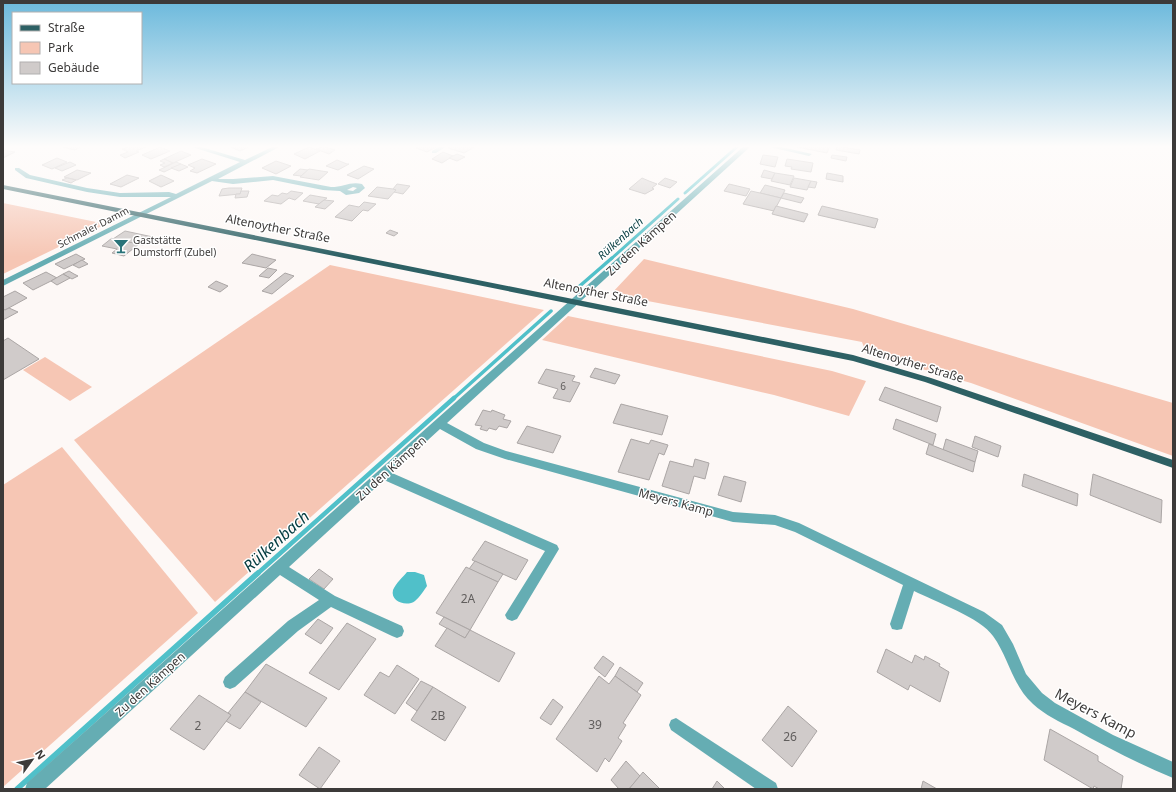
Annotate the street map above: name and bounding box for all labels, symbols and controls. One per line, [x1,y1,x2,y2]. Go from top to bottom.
legend [12,12,142,84]
text: Straße [48,19,85,36]
text: Park [48,39,74,56]
text: Gebäude [48,59,99,76]
street label: Schmaler Damm [55,203,131,251]
street label: Zu den Kämpen [602,207,680,279]
street label: Altenoyther Straße [224,210,332,246]
water label: Rülkenbach [594,214,646,262]
place label: Gaststätte Dumstorff (Zubel) [133,233,216,259]
bar icon: Gaststätte Dumstorff (Zubel) [112,237,130,255]
street label: Altenoyther Straße [542,274,650,310]
street label: Altenoyther Straße [860,339,966,387]
house number: 6 [560,379,566,393]
street label: Zu den Kämpen [352,432,430,504]
street label: Meyers Kamp [637,484,715,520]
water label: Rülkenbach [238,505,314,577]
house number: 2A [461,590,476,607]
street label: Zu den Kämpen [111,648,189,720]
street label: Meyers Kamp [1052,684,1140,742]
house number: 2B [431,707,446,724]
house number: 39 [588,716,602,733]
house number: 2 [195,717,202,734]
house number: 26 [783,728,797,745]
north arrow [12,740,52,780]
text: N [32,746,50,762]

